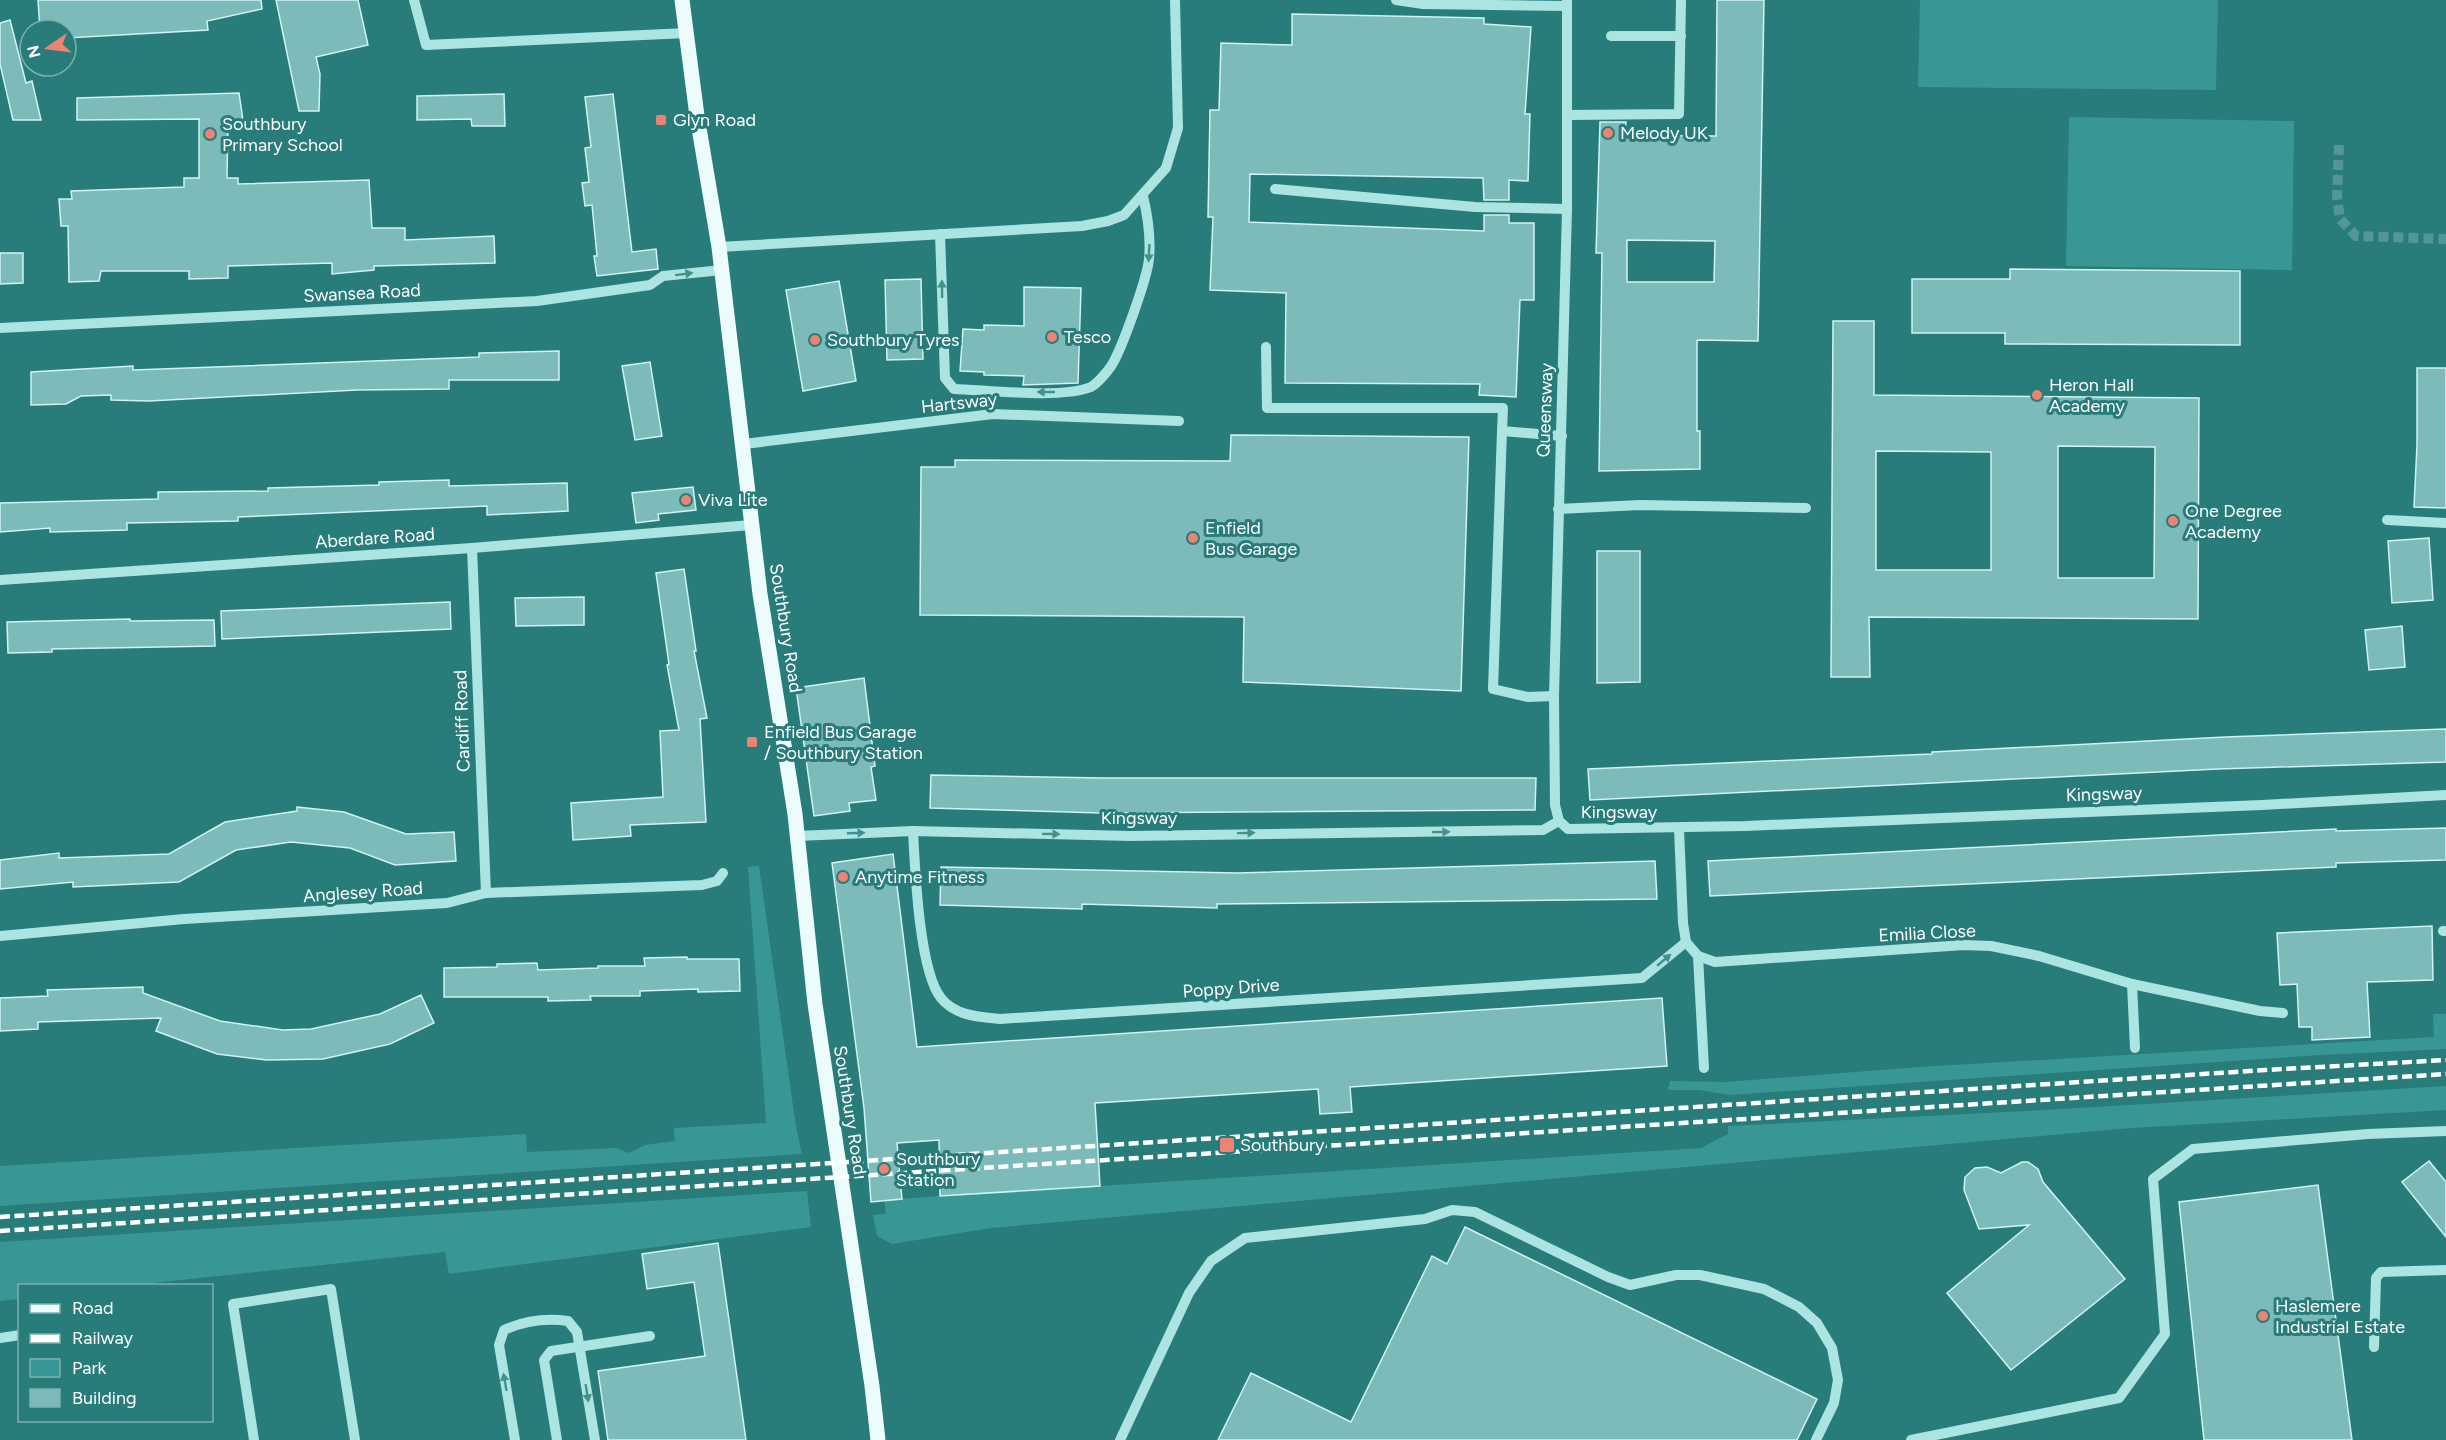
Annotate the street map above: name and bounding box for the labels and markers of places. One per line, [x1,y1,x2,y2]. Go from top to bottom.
place label: Glyn Road [673,109,756,131]
place label: Southbury Primary School [222,113,343,156]
marker: Glyn Road [654,113,668,127]
place label: Melody UK [1620,122,1708,144]
marker: Melody UK [1601,126,1615,140]
marker: Southbury Primary School [203,127,217,141]
place label: Tesco [1064,326,1111,348]
place label: Southbury Tyres [827,329,959,351]
marker: Tesco [1045,330,1059,344]
marker: Southbury Tyres [808,333,822,347]
place label: Heron Hall Academy [2049,374,2134,417]
marker: Heron Hall Academy [2030,388,2044,402]
place label: Viva Lite [698,489,768,511]
marker: Viva Lite [679,493,693,507]
place label: One Degree Academy [2185,500,2282,543]
marker: One Degree Academy [2166,514,2180,528]
place label: Enfield Bus Garage [1205,517,1298,560]
marker: Enfield Bus Garage [1186,531,1200,545]
place label: Enfield Bus Garage / Southbury Station [764,721,923,764]
marker: Enfield Bus Garage / Southbury Station [745,735,759,749]
place label: Anytime Fitness [855,866,985,888]
marker: Anytime Fitness [836,870,850,884]
place label: Southbury [1240,1134,1325,1156]
marker: Southbury [1218,1136,1236,1154]
place label: Southbury Station [896,1148,981,1191]
marker: Southbury Station [877,1162,891,1176]
place label: Haslemere Industrial Estate [2275,1295,2405,1338]
marker: Haslemere Industrial Estate [2256,1309,2270,1323]

